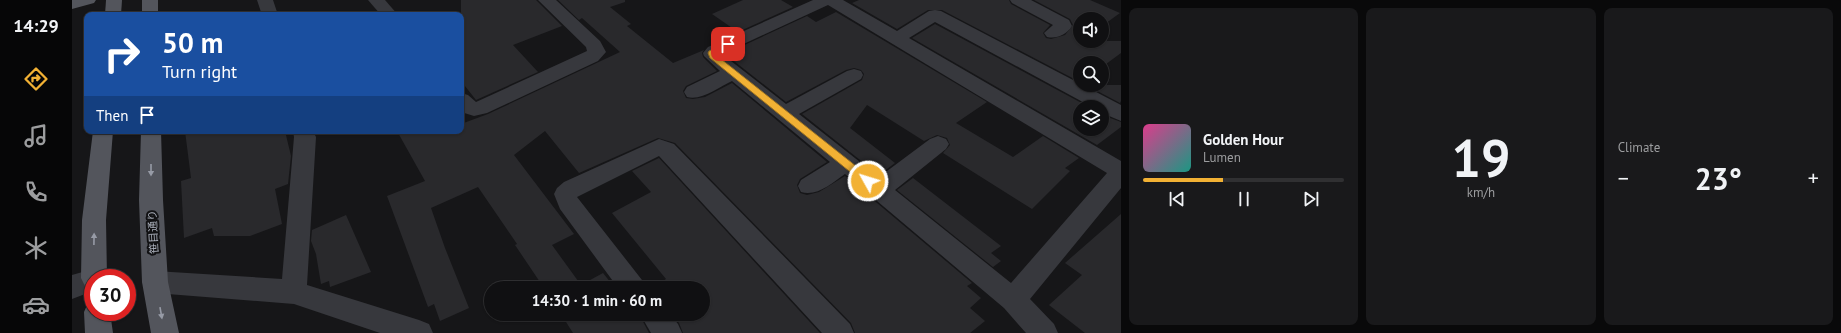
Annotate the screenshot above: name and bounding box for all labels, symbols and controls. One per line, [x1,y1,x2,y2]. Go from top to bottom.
map controls [1073,12,1109,136]
button: sound [1073,12,1109,48]
text: 14:29 [13,14,59,37]
text: 50 m [162,24,223,61]
pin [711,27,745,61]
icon: right [96,28,148,80]
icon: arrive [717,33,739,55]
button: search [1073,56,1109,92]
text: Turn right [162,60,237,83]
icon: directions [22,65,50,93]
button: layers [1073,100,1109,136]
icon: arrive [136,104,158,126]
text: Then [96,106,128,125]
icon: music [22,122,50,150]
text: 19 [1452,124,1510,191]
text: Golden Hour [1203,130,1283,149]
text: Climate [1618,139,1660,156]
text: Lumen [1203,149,1241,166]
text: 23° [1695,159,1742,198]
position arrow [847,160,889,202]
one-way arrow [148,164,154,177]
text: − [1618,164,1629,192]
text: + [1808,164,1819,192]
icon: phone [22,178,50,206]
text: km/h [1467,184,1495,201]
icon: previous [1166,188,1188,210]
icon: pause [1233,188,1255,210]
icon: next [1300,188,1322,210]
street label: 笹目通り [145,210,161,254]
one-way arrow [91,232,97,245]
icon: climate [22,234,50,262]
speed limit sign: 30 [84,269,136,321]
icon: car [22,291,50,319]
text: 14:30 · 1 min · 60 m [532,291,662,310]
one-way arrow [158,307,164,319]

